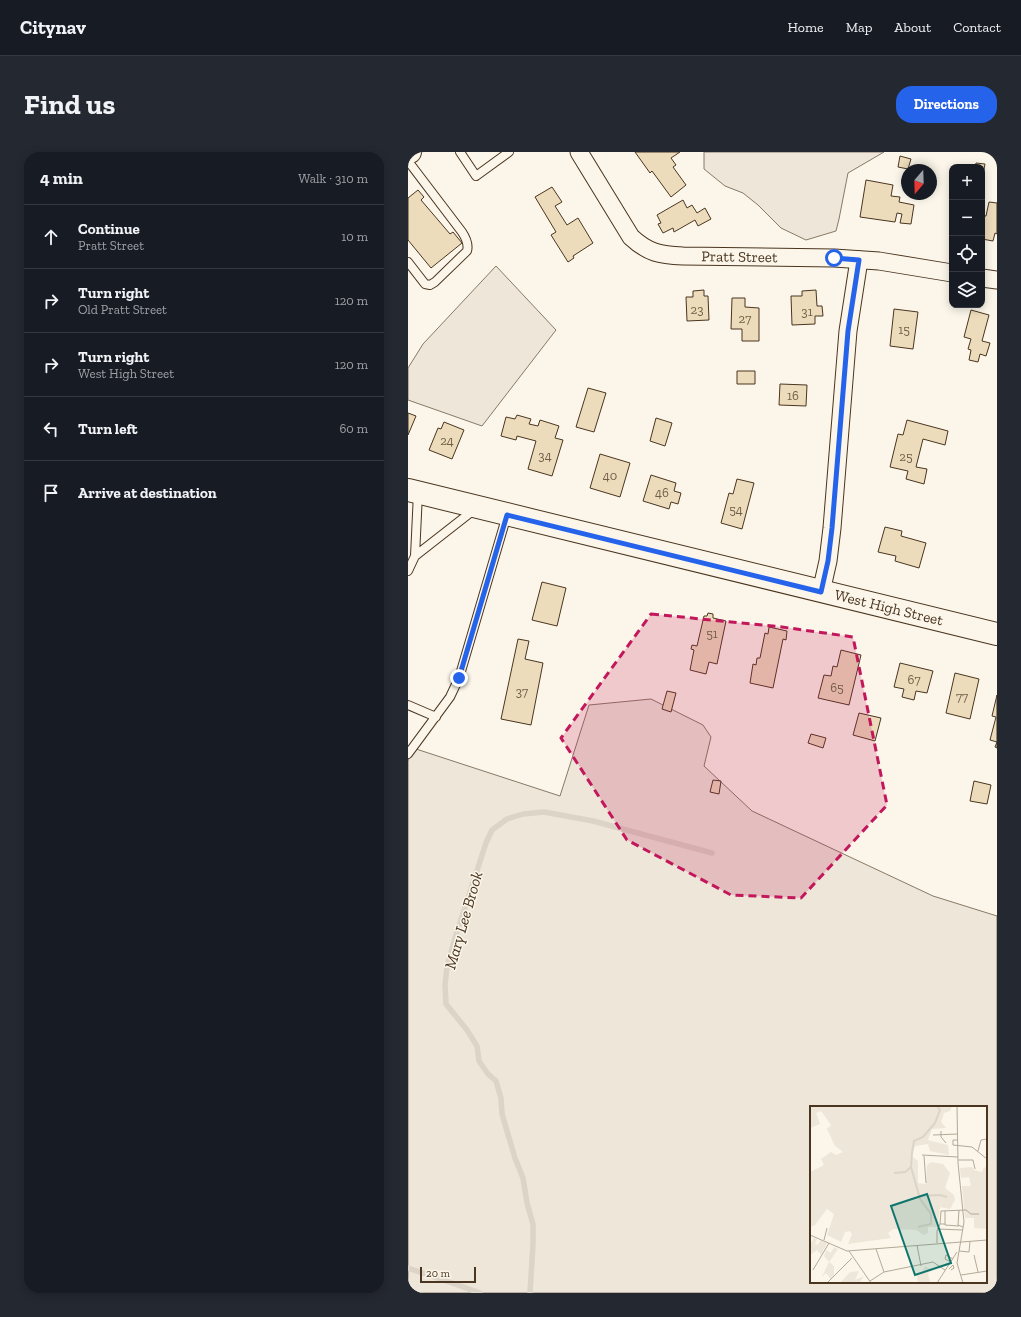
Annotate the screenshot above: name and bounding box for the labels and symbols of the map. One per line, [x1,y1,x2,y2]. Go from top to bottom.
north arrow [901,164,937,200]
street label: Pratt Street [701,247,778,266]
route start [825,249,843,267]
house number: 23 [690,302,704,317]
house number: 31 [801,304,813,319]
house number: 27 [739,311,751,326]
house number: 15 [898,322,910,337]
house number: 16 [787,388,799,403]
house number: 24 [440,433,454,448]
house number: 34 [538,448,552,463]
house number: 25 [899,449,913,464]
house number: 40 [603,468,617,483]
house number: 46 [655,485,669,500]
house number: 54 [729,502,743,517]
street label: West High Street [833,586,945,630]
house number: 51 [706,626,718,641]
route end [450,669,468,687]
house number: 67 [907,672,921,687]
house number: 65 [830,680,844,695]
house number: 37 [516,684,528,699]
house number: 77 [956,689,968,704]
water label: Mary Lee Brook [440,869,487,971]
inset map [810,1106,987,1283]
scale bar [420,1265,476,1284]

